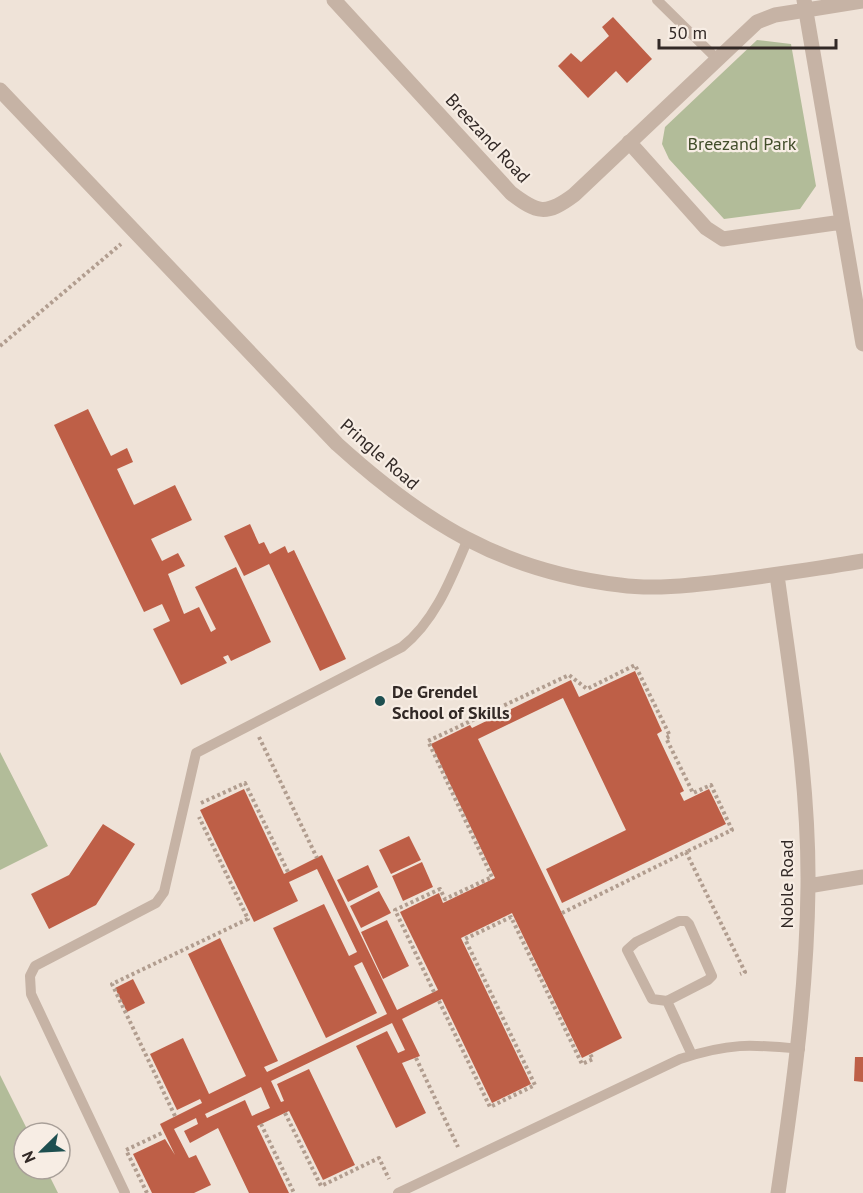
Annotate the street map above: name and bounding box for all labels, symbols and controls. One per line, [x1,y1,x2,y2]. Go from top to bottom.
scale bar [659,12,836,50]
text: 50 m [668,21,707,44]
street label: Breezand Road [441,88,535,188]
park label: Breezand Park [688,132,797,155]
street label: Pringle Road [336,413,424,495]
place label: De Grendel School of Skills [392,680,510,724]
marker: De Grendel School of Skills [373,694,387,708]
street label: Noble Road [775,840,798,928]
north arrow [12,1121,72,1181]
text: N [17,1148,40,1166]

